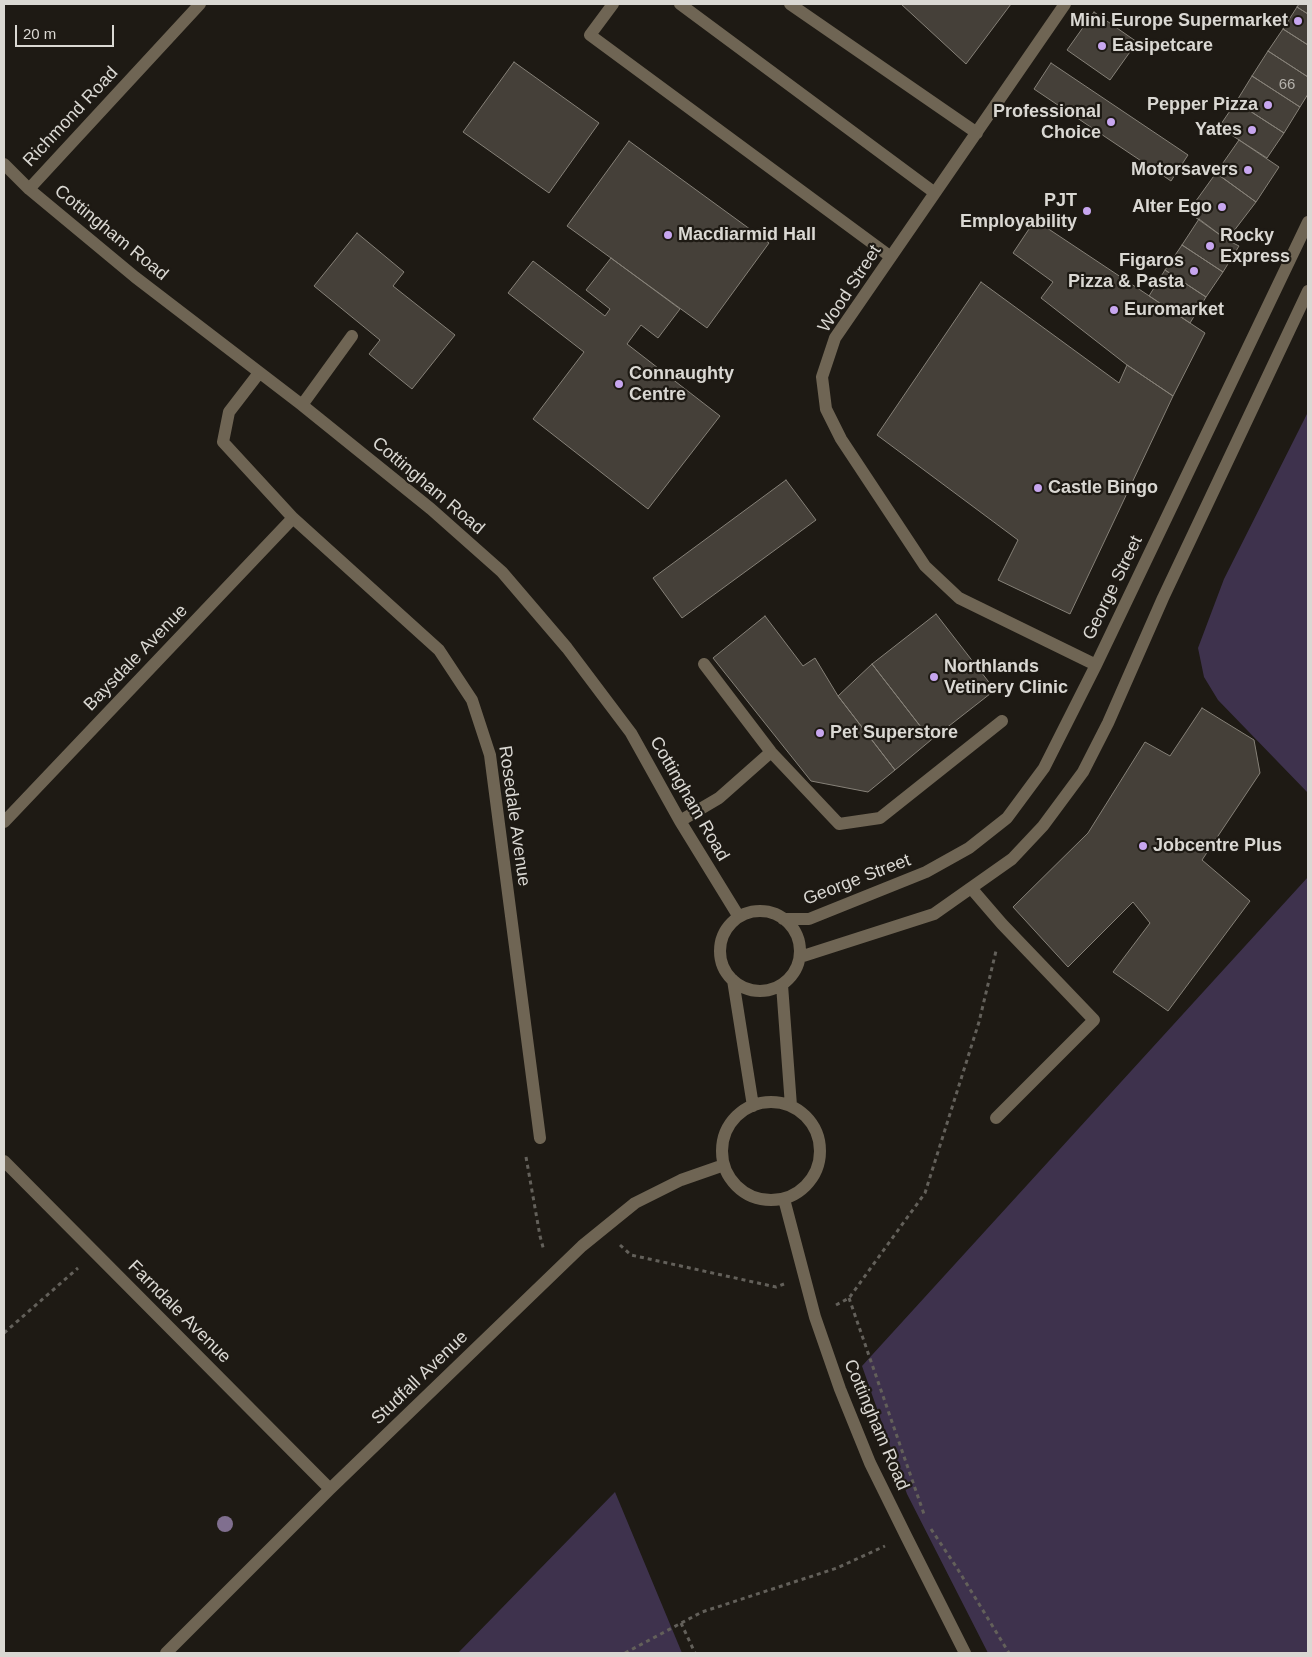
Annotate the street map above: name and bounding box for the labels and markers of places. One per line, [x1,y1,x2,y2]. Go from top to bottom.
place label: Mini Europe Supermarket [1070,10,1288,32]
marker: Mini Europe Supermarket [1292,15,1304,27]
place label: Easipetcare [1112,35,1213,57]
marker: Easipetcare [1096,40,1108,52]
place label: Pepper Pizza [1147,94,1258,116]
marker: Pepper Pizza [1262,99,1274,111]
place label: Professional Choice [993,101,1101,144]
marker: Professional Choice [1105,116,1117,128]
place label: Yates [1195,119,1242,141]
marker: Yates [1246,124,1258,136]
place label: Motorsavers [1131,159,1238,181]
marker: Motorsavers [1242,164,1254,176]
place label: PJT Employability [960,190,1077,232]
place label: Alter Ego [1132,196,1212,218]
marker: Alter Ego [1216,201,1228,213]
marker: PJT Employability [1081,205,1093,217]
place label: Macdiarmid Hall [678,224,816,246]
place label: Rocky Express [1220,225,1290,268]
marker: Macdiarmid Hall [662,229,674,241]
marker: Rocky Express [1204,240,1216,252]
place label: Figaros Pizza & Pasta [1068,250,1184,292]
marker: Figaros Pizza & Pasta [1188,265,1200,277]
place label: Euromarket [1124,299,1224,321]
marker: Euromarket [1108,304,1120,316]
place label: Connaughty Centre [629,363,734,406]
marker: Connaughty Centre [613,378,625,390]
place label: Castle Bingo [1048,477,1158,499]
marker: Castle Bingo [1032,482,1044,494]
place label: Northlands Vetinery Clinic [944,656,1068,699]
marker: Northlands Vetinery Clinic [928,671,940,683]
place label: Pet Superstore [830,722,958,744]
marker: Pet Superstore [814,727,826,739]
place label: Jobcentre Plus [1153,835,1282,857]
marker: Jobcentre Plus [1137,840,1149,852]

